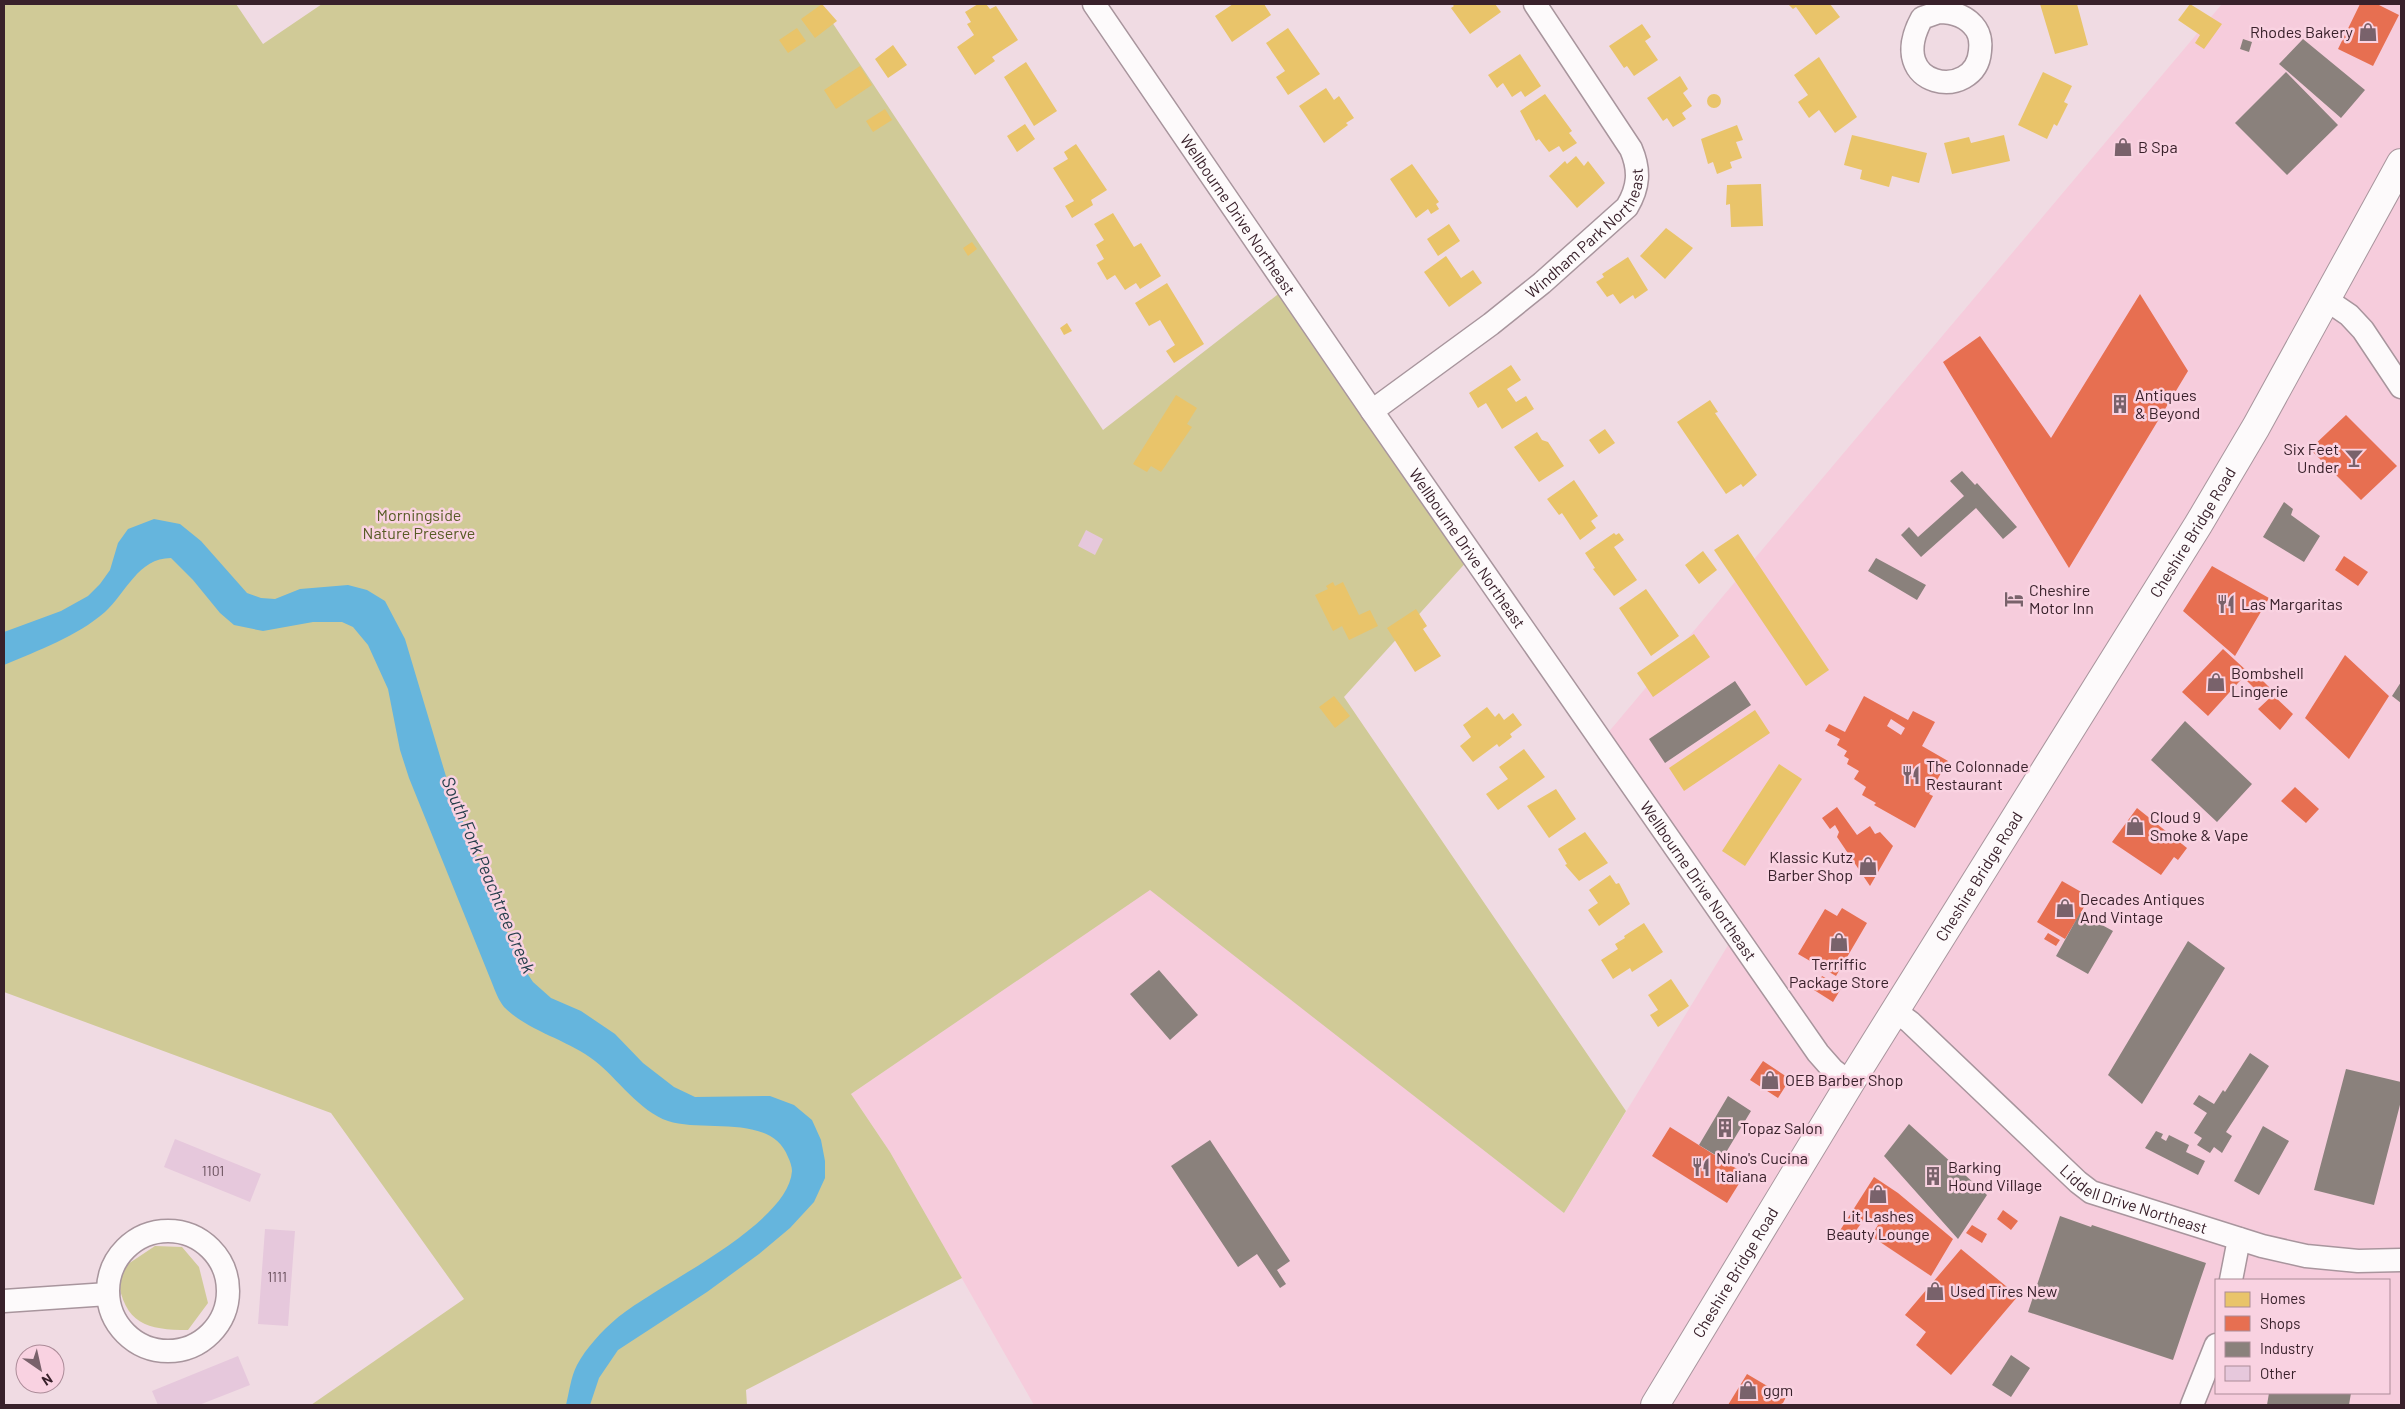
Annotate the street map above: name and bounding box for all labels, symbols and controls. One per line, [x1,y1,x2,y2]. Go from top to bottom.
shop icon: Rhodes Bakery [2357,21,2379,43]
place label: Rhodes Bakery [2250,22,2354,41]
street label: Wellbourne Drive Northeast [1177,130,1300,298]
shop icon: B Spa [2112,136,2134,158]
place label: B Spa [2138,137,2178,156]
street label: Windham Park Northeast [1521,167,1646,302]
place label: Antiques & Beyond [2135,385,2200,422]
building icon: Antiques & Beyond [2109,393,2131,415]
place label: Six Feet Under [2284,439,2339,476]
bar icon: Six Feet Under [2343,447,2365,469]
street label: Wellbourne Drive Northeast [1406,464,1530,631]
street label: Cheshire Bridge Road [2145,464,2239,601]
park label: Morningside Nature Preserve [363,505,475,542]
place label: Cheshire Motor Inn [2029,580,2094,617]
hotel icon: Cheshire Motor Inn [2003,588,2025,610]
restaurant icon: Las Margaritas [2215,593,2237,615]
place label: Las Margaritas [2241,594,2343,613]
place label: Bombshell Lingerie [2231,663,2304,700]
shop icon: Bombshell Lingerie [2205,671,2227,693]
place label: The Colonnade Restaurant [1926,756,2029,793]
restaurant icon: The Colonnade Restaurant [1900,764,1922,786]
water label: South Fork Peachtree Creek [437,773,541,977]
street label: Wellbourne Drive Northeast [1637,797,1761,964]
place label: Cloud 9 Smoke & Vape [2150,807,2248,844]
street label: Cheshire Bridge Road [1931,808,2026,944]
shop icon: Cloud 9 Smoke & Vape [2124,815,2146,837]
place label: Klassic Kutz Barber Shop [1767,847,1853,884]
shop icon: Klassic Kutz Barber Shop [1857,855,1879,877]
place label: Decades Antiques And Vintage [2080,889,2205,926]
shop icon: Decades Antiques And Vintage [2054,897,2076,919]
shop icon: Terriffic Package Store [1828,931,1850,953]
place label: Terriffic Package Store [1789,954,1889,991]
shop icon: OEB Barber Shop [1759,1069,1781,1091]
place label: OEB Barber Shop [1785,1070,1903,1089]
building icon: Topaz Salon [1714,1117,1736,1139]
place label: Topaz Salon [1740,1118,1823,1137]
place label: Nino's Cucina Italiana [1716,1148,1808,1185]
restaurant icon: Nino's Cucina Italiana [1690,1156,1712,1178]
place label: Barking Hound Village [1948,1157,2042,1194]
street label: Liddell Drive Northeast [2057,1160,2210,1237]
house number: 1101 [202,1162,224,1179]
building icon: Barking Hound Village [1922,1165,1944,1187]
shop icon: Lit Lashes Beauty Lounge [1867,1183,1889,1205]
street label: Cheshire Bridge Road [1688,1204,1782,1341]
place label: Lit Lashes Beauty Lounge [1826,1206,1930,1243]
house number: 1111 [267,1268,287,1285]
legend [2215,1279,2390,1394]
shop icon: Used Tires New [1924,1280,1946,1302]
place label: Used Tires New [1950,1281,2058,1300]
text: Homes [2260,1289,2305,1307]
text: Shops [2260,1314,2300,1332]
text: Industry [2260,1339,2314,1357]
north arrow [15,1344,65,1394]
text: Other [2260,1364,2297,1382]
text: N [39,1371,56,1390]
shop icon: ggm [1737,1379,1759,1401]
place label: ggm [1763,1380,1793,1399]

